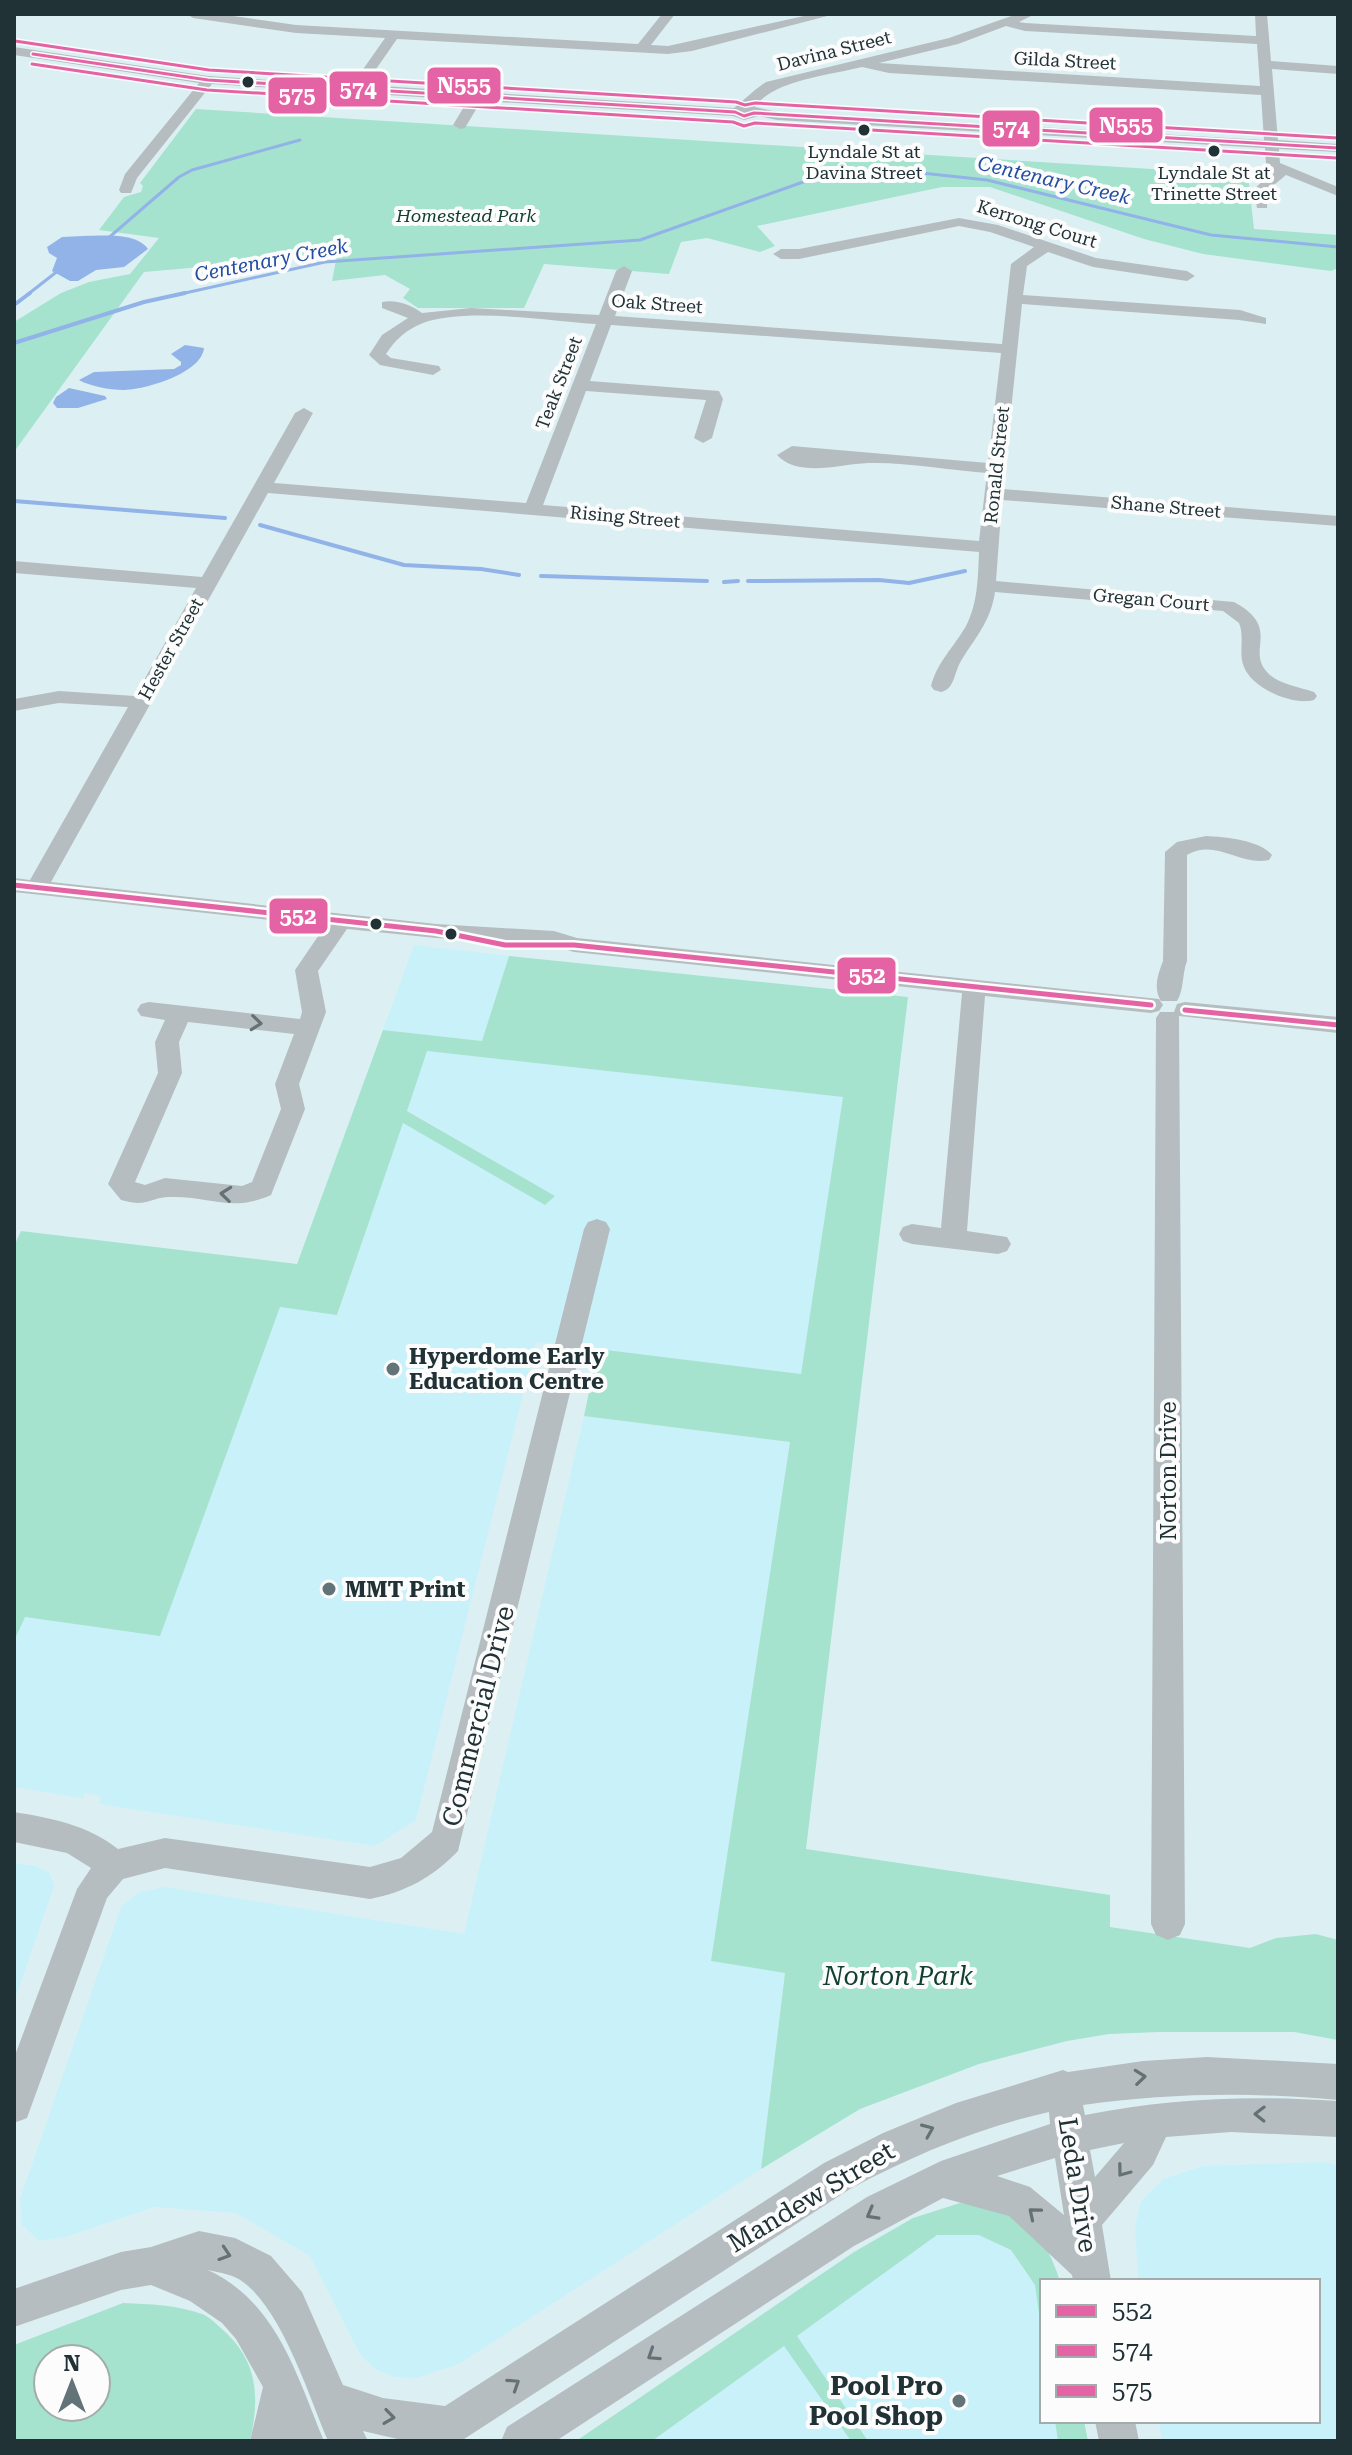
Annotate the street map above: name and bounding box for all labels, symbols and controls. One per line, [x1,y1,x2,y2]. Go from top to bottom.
street label: Davina Street [775,26,893,75]
street label: Gilda Street [1013,47,1117,74]
line badge: N555 [426,66,502,105]
line badge: 574 [328,70,389,108]
text: N555 [437,73,491,98]
unlabelled marker [240,74,256,90]
line badge: 575 [267,76,328,115]
text: 574 [340,77,377,102]
text: 575 [279,83,315,108]
line badge: N555 [1088,106,1164,144]
line badge: 574 [981,109,1041,148]
text: N555 [1099,113,1153,138]
text: 574 [993,116,1030,141]
marker: Lyndale St at Davina Street [856,122,872,138]
place label: Lyndale St at Davina Street [806,141,923,183]
marker: Lyndale St at Trinette Street [1206,143,1222,159]
water label: Centenary Creek [975,151,1133,209]
place label: Lyndale St at Trinette Street [1151,162,1277,204]
street label: Kerrong Court [975,195,1100,252]
park label: Homestead Park [395,205,536,226]
water label: Centenary Creek [192,233,350,287]
street label: Oak Street [611,290,704,317]
street label: Teak Street [531,333,586,432]
street label: Ronald Street [980,405,1013,525]
street label: Shane Street [1110,491,1222,522]
street label: Rising Street [569,501,681,532]
street label: Gregan Court [1092,584,1210,615]
street label: Hester Street [134,594,207,703]
line badge: 552 [268,897,329,935]
text: 552 [280,904,316,929]
unlabelled marker [368,916,384,932]
unlabelled marker [443,926,459,942]
line badge: 552 [836,956,897,995]
text: 552 [849,963,885,988]
one-way arrow [250,1014,263,1031]
one-way arrow [219,1185,232,1202]
place label: Hyperdome Early Education Centre [409,1344,605,1394]
marker: Hyperdome Early Education Centre [384,1360,402,1378]
street label: Norton Drive [1156,1402,1181,1540]
place label: MMT Print [345,1577,466,1602]
marker: MMT Print [320,1580,338,1598]
street label: Commercial Drive [436,1603,520,1829]
park label: Norton Park [822,1961,974,1991]
one-way arrow [1134,2069,1147,2086]
one-way arrow [1253,2105,1266,2123]
street label: Leda Drive [1053,2116,1103,2254]
one-way arrow [920,2124,934,2140]
street label: Mandew Street [722,2135,900,2258]
one-way arrow [1118,2162,1132,2177]
one-way arrow [866,2204,880,2220]
one-way arrow [1028,2208,1043,2223]
one-way arrow [218,2245,232,2261]
legend [1040,2279,1320,2423]
text: 552 [1112,2297,1152,2325]
text: 574 [1112,2337,1153,2365]
north arrow [32,2343,112,2423]
one-way arrow [647,2345,662,2360]
text: N [64,2351,81,2376]
place label: Pool Pro Pool Shop [809,2371,943,2431]
text: 575 [1112,2377,1152,2405]
one-way arrow [506,2378,520,2393]
marker: Pool Pro Pool Shop [950,2392,968,2410]
one-way arrow [382,2408,395,2425]

